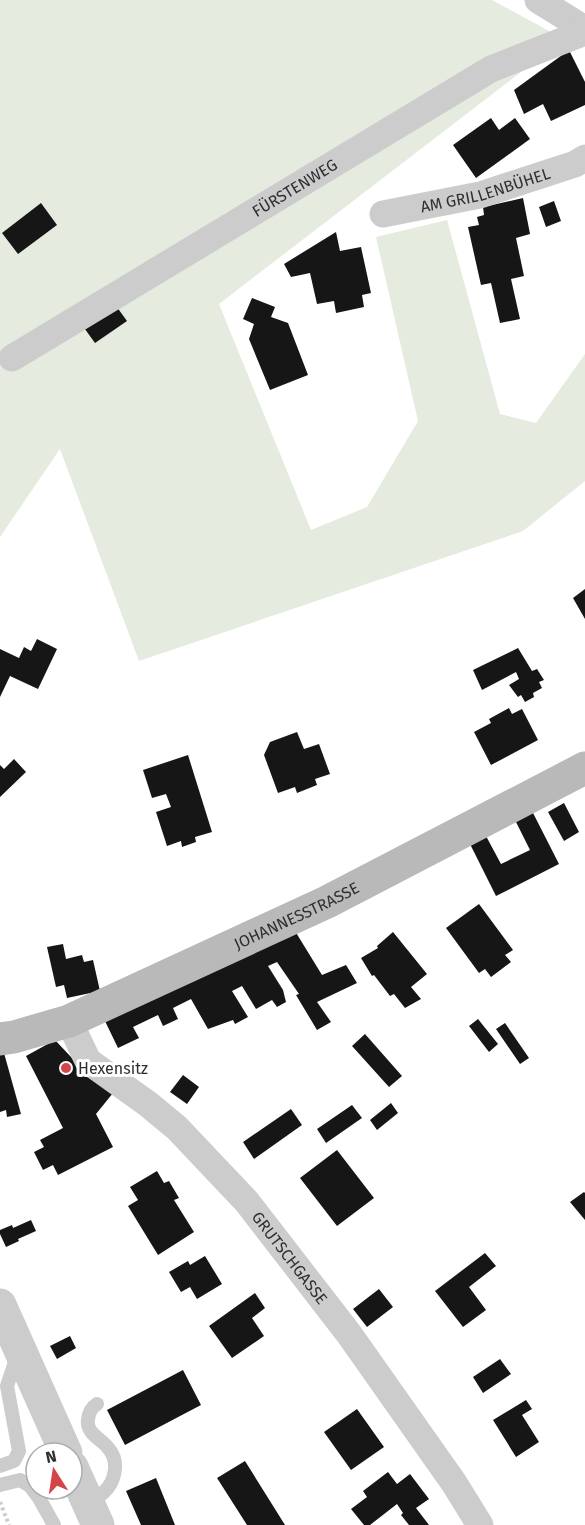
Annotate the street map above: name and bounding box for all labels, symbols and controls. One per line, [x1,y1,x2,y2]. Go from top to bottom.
street label: FÜRSTENWEG [249,155,341,221]
street label: AM GRILLENBÜHEL [419,164,552,216]
street label: JOHANNESSTRASSE [231,878,362,954]
place label: Hexensitz [78,1059,148,1078]
marker: Hexensitz [59,1061,73,1075]
street label: GRUTSCHGASSE [248,1208,331,1308]
north arrow [24,1441,84,1501]
text: N [44,1446,58,1467]

